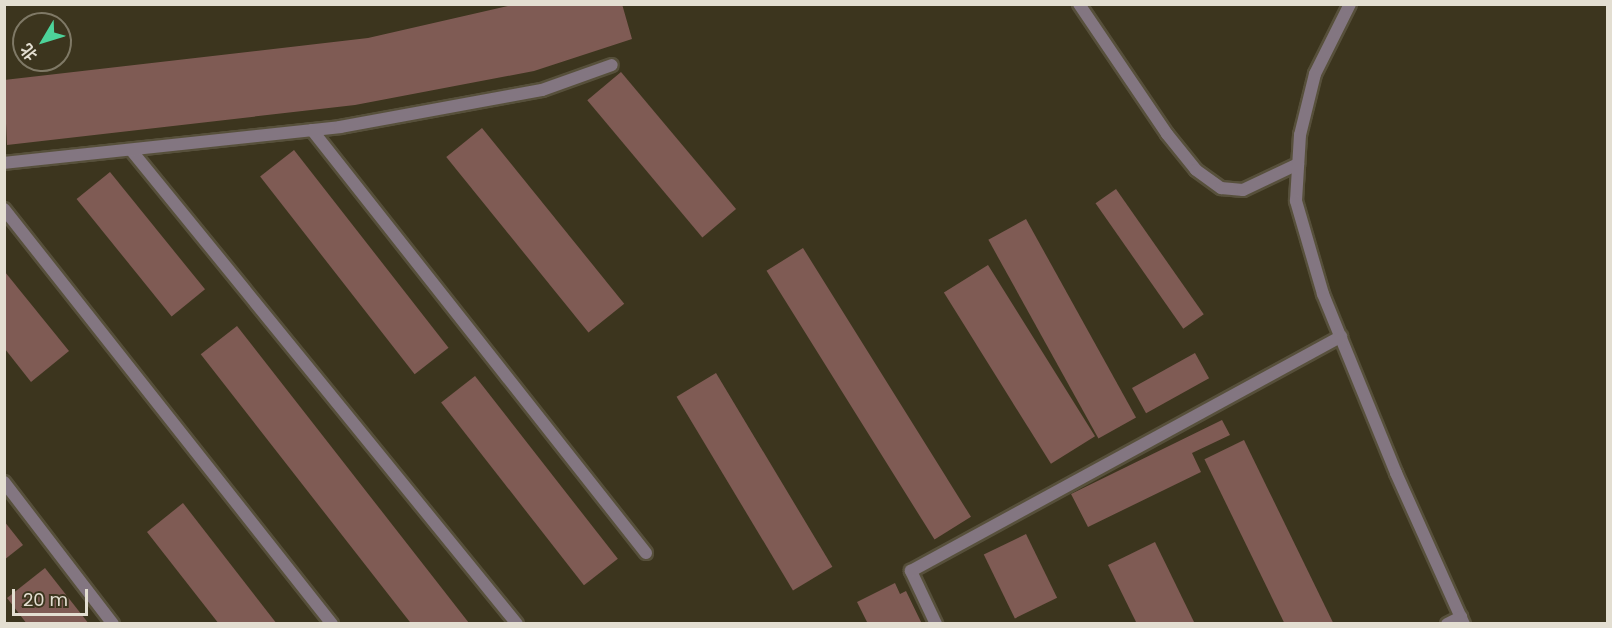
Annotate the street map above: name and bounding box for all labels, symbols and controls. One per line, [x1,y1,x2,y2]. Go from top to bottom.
north arrow [12,12,72,72]
text: 北 [15,39,43,66]
scale bar [15,577,92,615]
text: 20 m [23,587,68,612]

